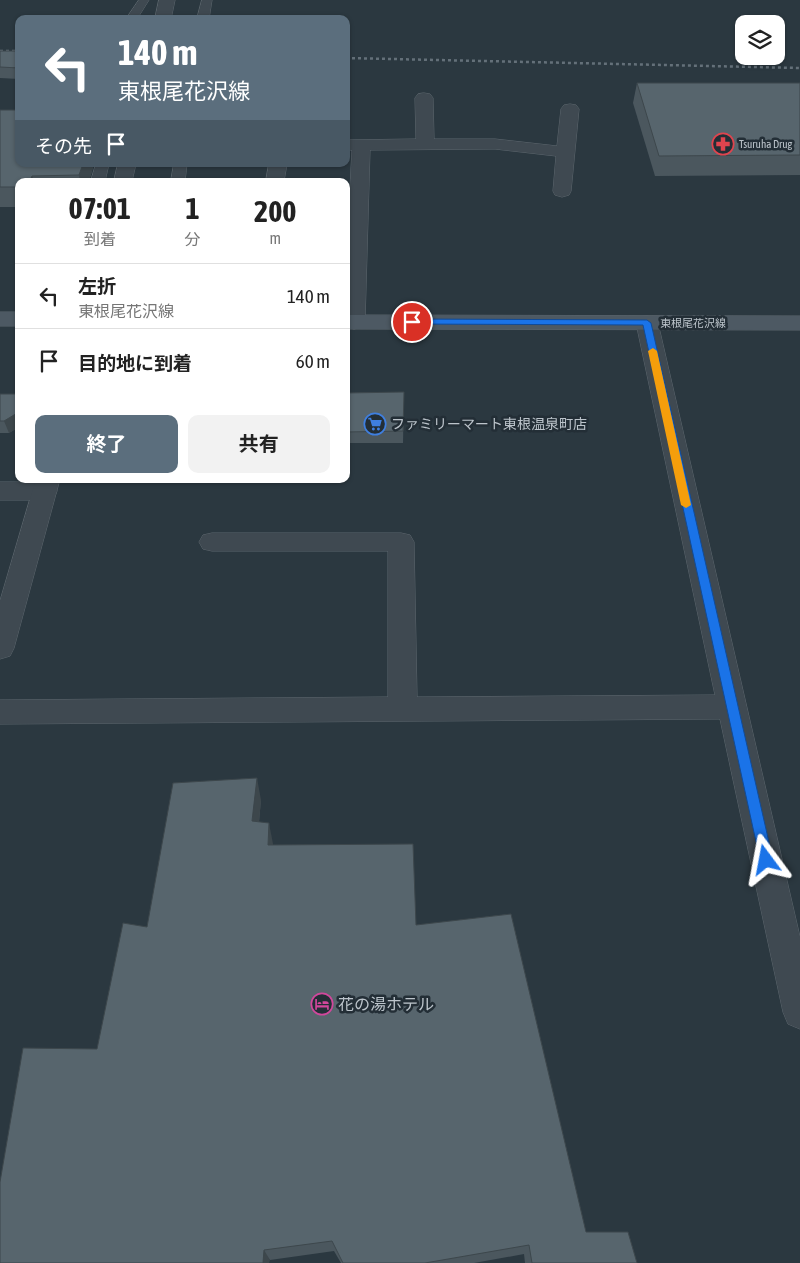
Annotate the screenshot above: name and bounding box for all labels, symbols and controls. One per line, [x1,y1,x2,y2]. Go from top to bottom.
map controls [735,15,785,65]
button: layers [735,15,785,65]
text: 140 m [118,32,197,72]
icon: left [35,35,100,100]
text: 東根尾花沢線 [118,78,250,104]
icon: arrive [102,130,130,158]
pharmacy icon: Tsuruha Drug [711,132,735,156]
text: その先 [35,135,92,157]
place label: Tsuruha Drug [739,138,793,150]
text: 07:01 [69,191,131,225]
text: 1 [185,191,200,225]
text: 200 [254,194,296,228]
text: m [269,229,281,247]
text: 到着 [84,230,116,248]
text: 分 [185,230,201,248]
text: 左折 [78,275,116,297]
icon: left [35,282,63,310]
text: 140 m [287,285,330,307]
pin [391,301,433,343]
text: 東根尾花沢線 [78,302,174,320]
icon: arrive [398,308,426,336]
street label: 東根尾花沢線 [660,317,726,329]
icon: arrive [35,347,63,375]
text: 60 m [296,350,330,372]
text: 目的地に到着 [78,352,192,374]
supermarket icon: ファミリーマート東根温泉町店 [363,412,387,436]
button: 終了 [35,415,178,473]
button: 共有 [188,415,330,473]
place label: ファミリーマート東根温泉町店 [391,416,587,432]
position arrow [739,833,791,885]
hotel icon: 花の湯ホテル [310,992,334,1016]
place label: 花の湯ホテル [338,995,434,1013]

